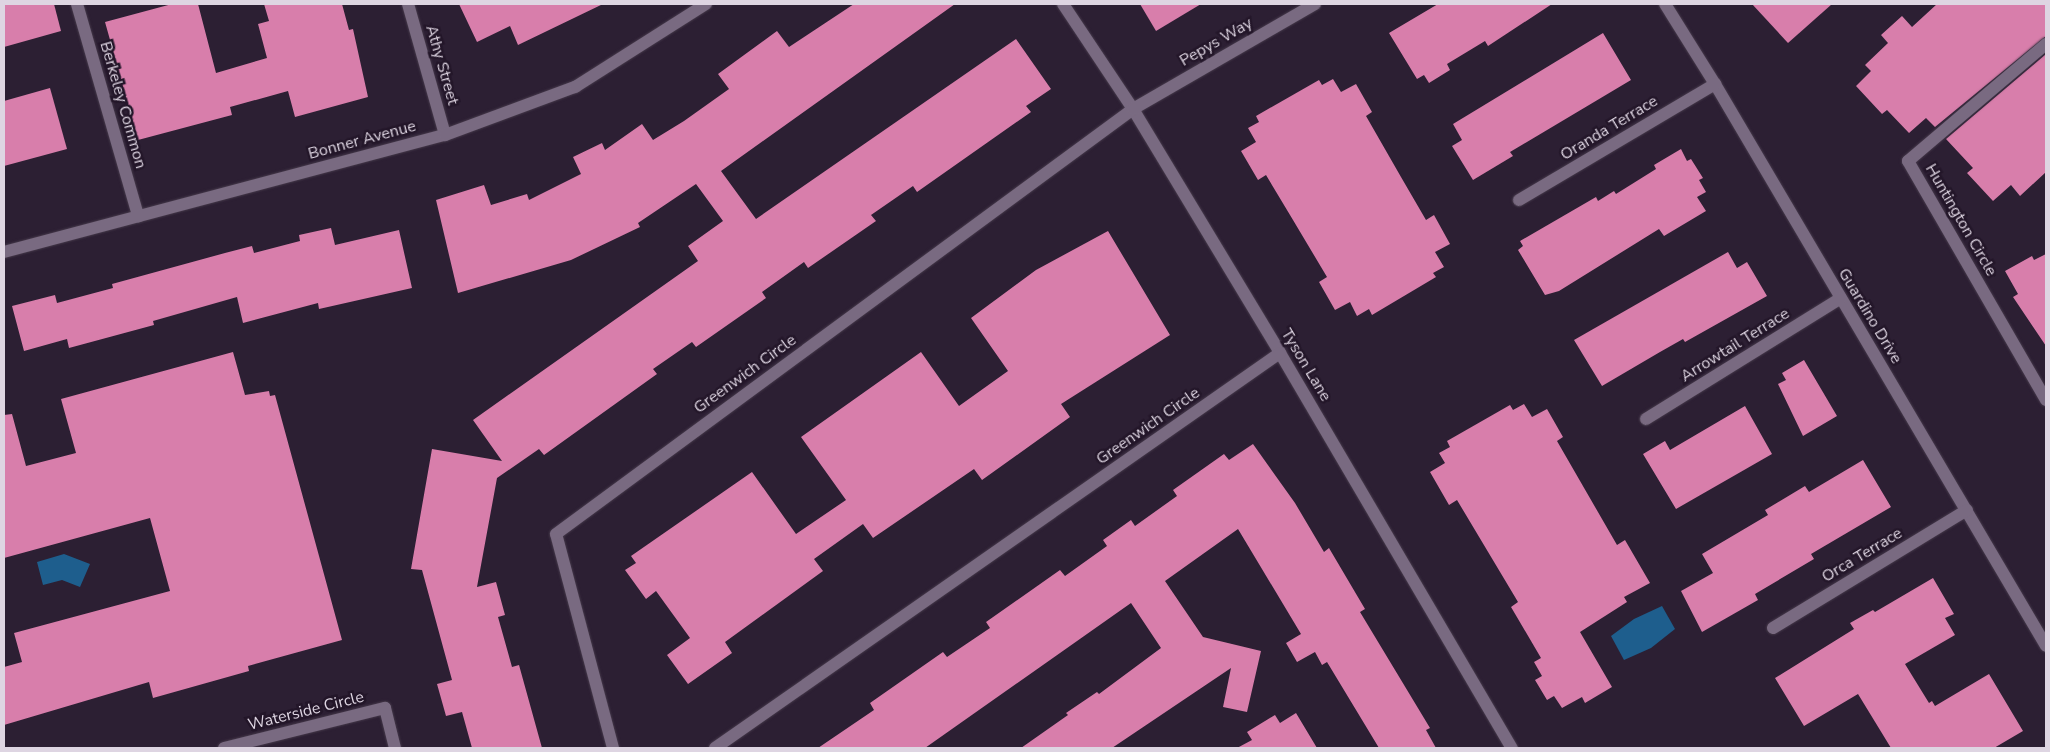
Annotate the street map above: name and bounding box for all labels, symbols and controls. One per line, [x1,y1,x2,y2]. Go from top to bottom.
street label: Pepys Way [1176,14,1256,70]
street label: Athy Street [421,23,463,107]
street label: Berkeley Common [96,39,150,171]
street label: Oranda Terrace [1557,91,1661,165]
street label: Bonner Avenue [306,116,418,164]
street label: Huntington Circle [1921,161,2001,279]
street label: Guardino Drive [1834,265,1906,367]
street label: Arrowtail Terrace [1677,304,1793,386]
street label: Tyson Lane [1277,325,1335,405]
street label: Greenwich Circle [690,330,800,418]
street label: Greenwich Circle [1093,383,1203,469]
street label: Orca Terrace [1818,523,1906,587]
street label: Waterside Circle [246,687,366,735]

